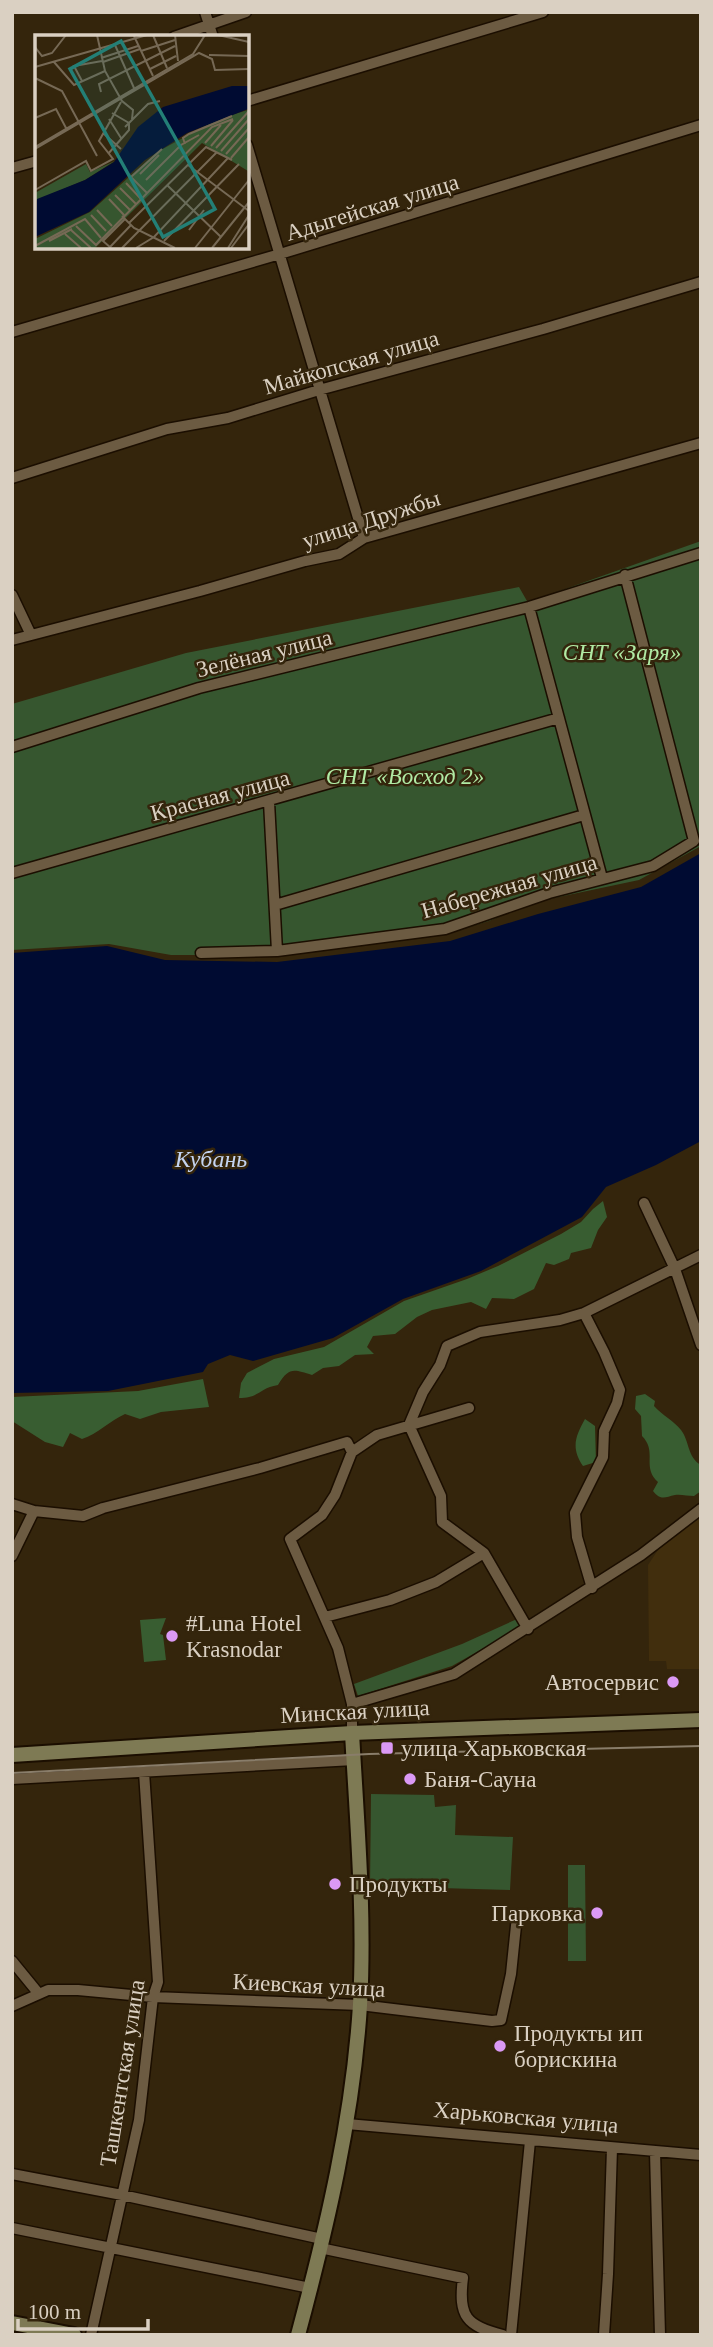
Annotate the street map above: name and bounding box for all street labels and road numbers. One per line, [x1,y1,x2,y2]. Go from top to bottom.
street label: Адыгейская улица [283,169,462,246]
street label: Майкопская улица [261,325,442,399]
street label: улица Дружбы [299,485,443,554]
street label: Зелёная улица [194,625,335,682]
street label: Красная улица [148,765,292,826]
street label: Набережная улица [418,849,600,924]
street label: Минская улица [280,1695,430,1728]
street label: Киевская улица [232,1969,386,2002]
street label: Ташкентская улица [95,1978,150,2168]
street label: Харьковская улица [433,2097,619,2138]

